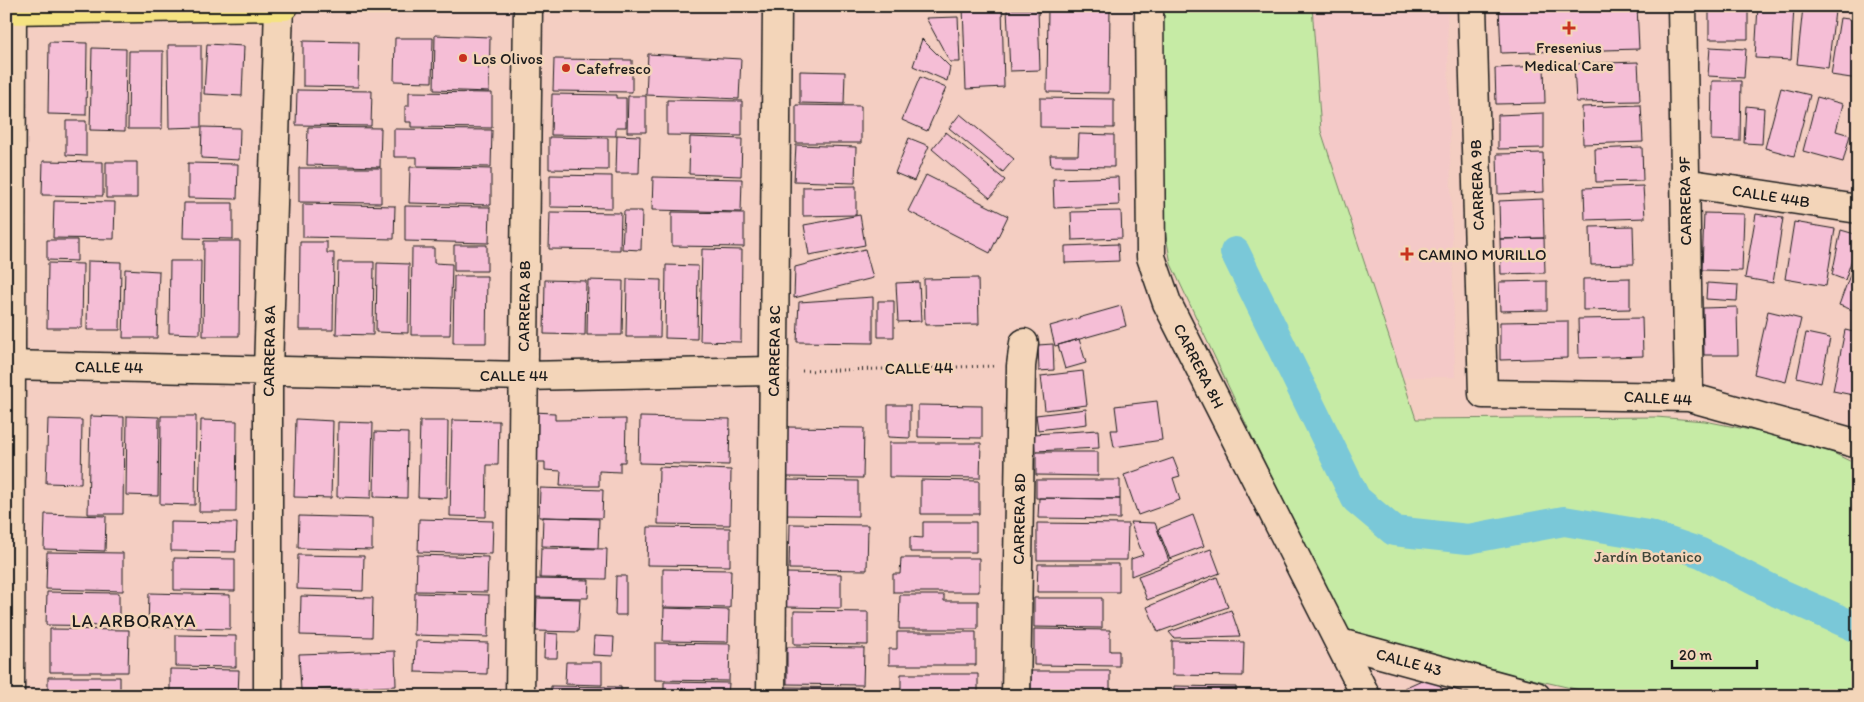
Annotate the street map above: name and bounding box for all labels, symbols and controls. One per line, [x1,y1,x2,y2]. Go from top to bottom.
marker: Fresenius Medical Care [1562,21,1576,35]
place label: Fresenius Medical Care [1524,38,1614,75]
place label: Los Olivos [473,49,543,68]
marker: Los Olivos [457,52,469,64]
place label: Cafefresco [576,59,651,78]
marker: Cafefresco [560,62,572,74]
street label: CARRERA 9B [1466,139,1488,231]
street label: CARRERA 9F [1675,155,1695,246]
street label: CALLE 44B [1731,180,1811,212]
place label: CAMINO MURILLO [1418,245,1547,264]
marker: CAMINO MURILLO [1400,247,1414,261]
street label: CARRERA 8B [514,260,534,352]
street label: CARRERA 8A [259,305,279,397]
street label: CARRERA 8C [764,305,784,397]
street label: CARRERA 8H [1170,320,1228,412]
street label: CALLE 44 [75,357,144,377]
street label: CALLE 44 [885,358,954,378]
street label: CALLE 44 [480,366,549,385]
street label: CALLE 44 [1623,387,1693,409]
street label: CARRERA 8D [1009,473,1029,565]
park label: Jardín Botanico [1594,547,1702,566]
district label: LA ARBORAYA [72,610,196,632]
scale bar [1672,637,1756,669]
street label: CALLE 43 [1374,644,1444,680]
text: 20 m [1679,646,1713,664]

